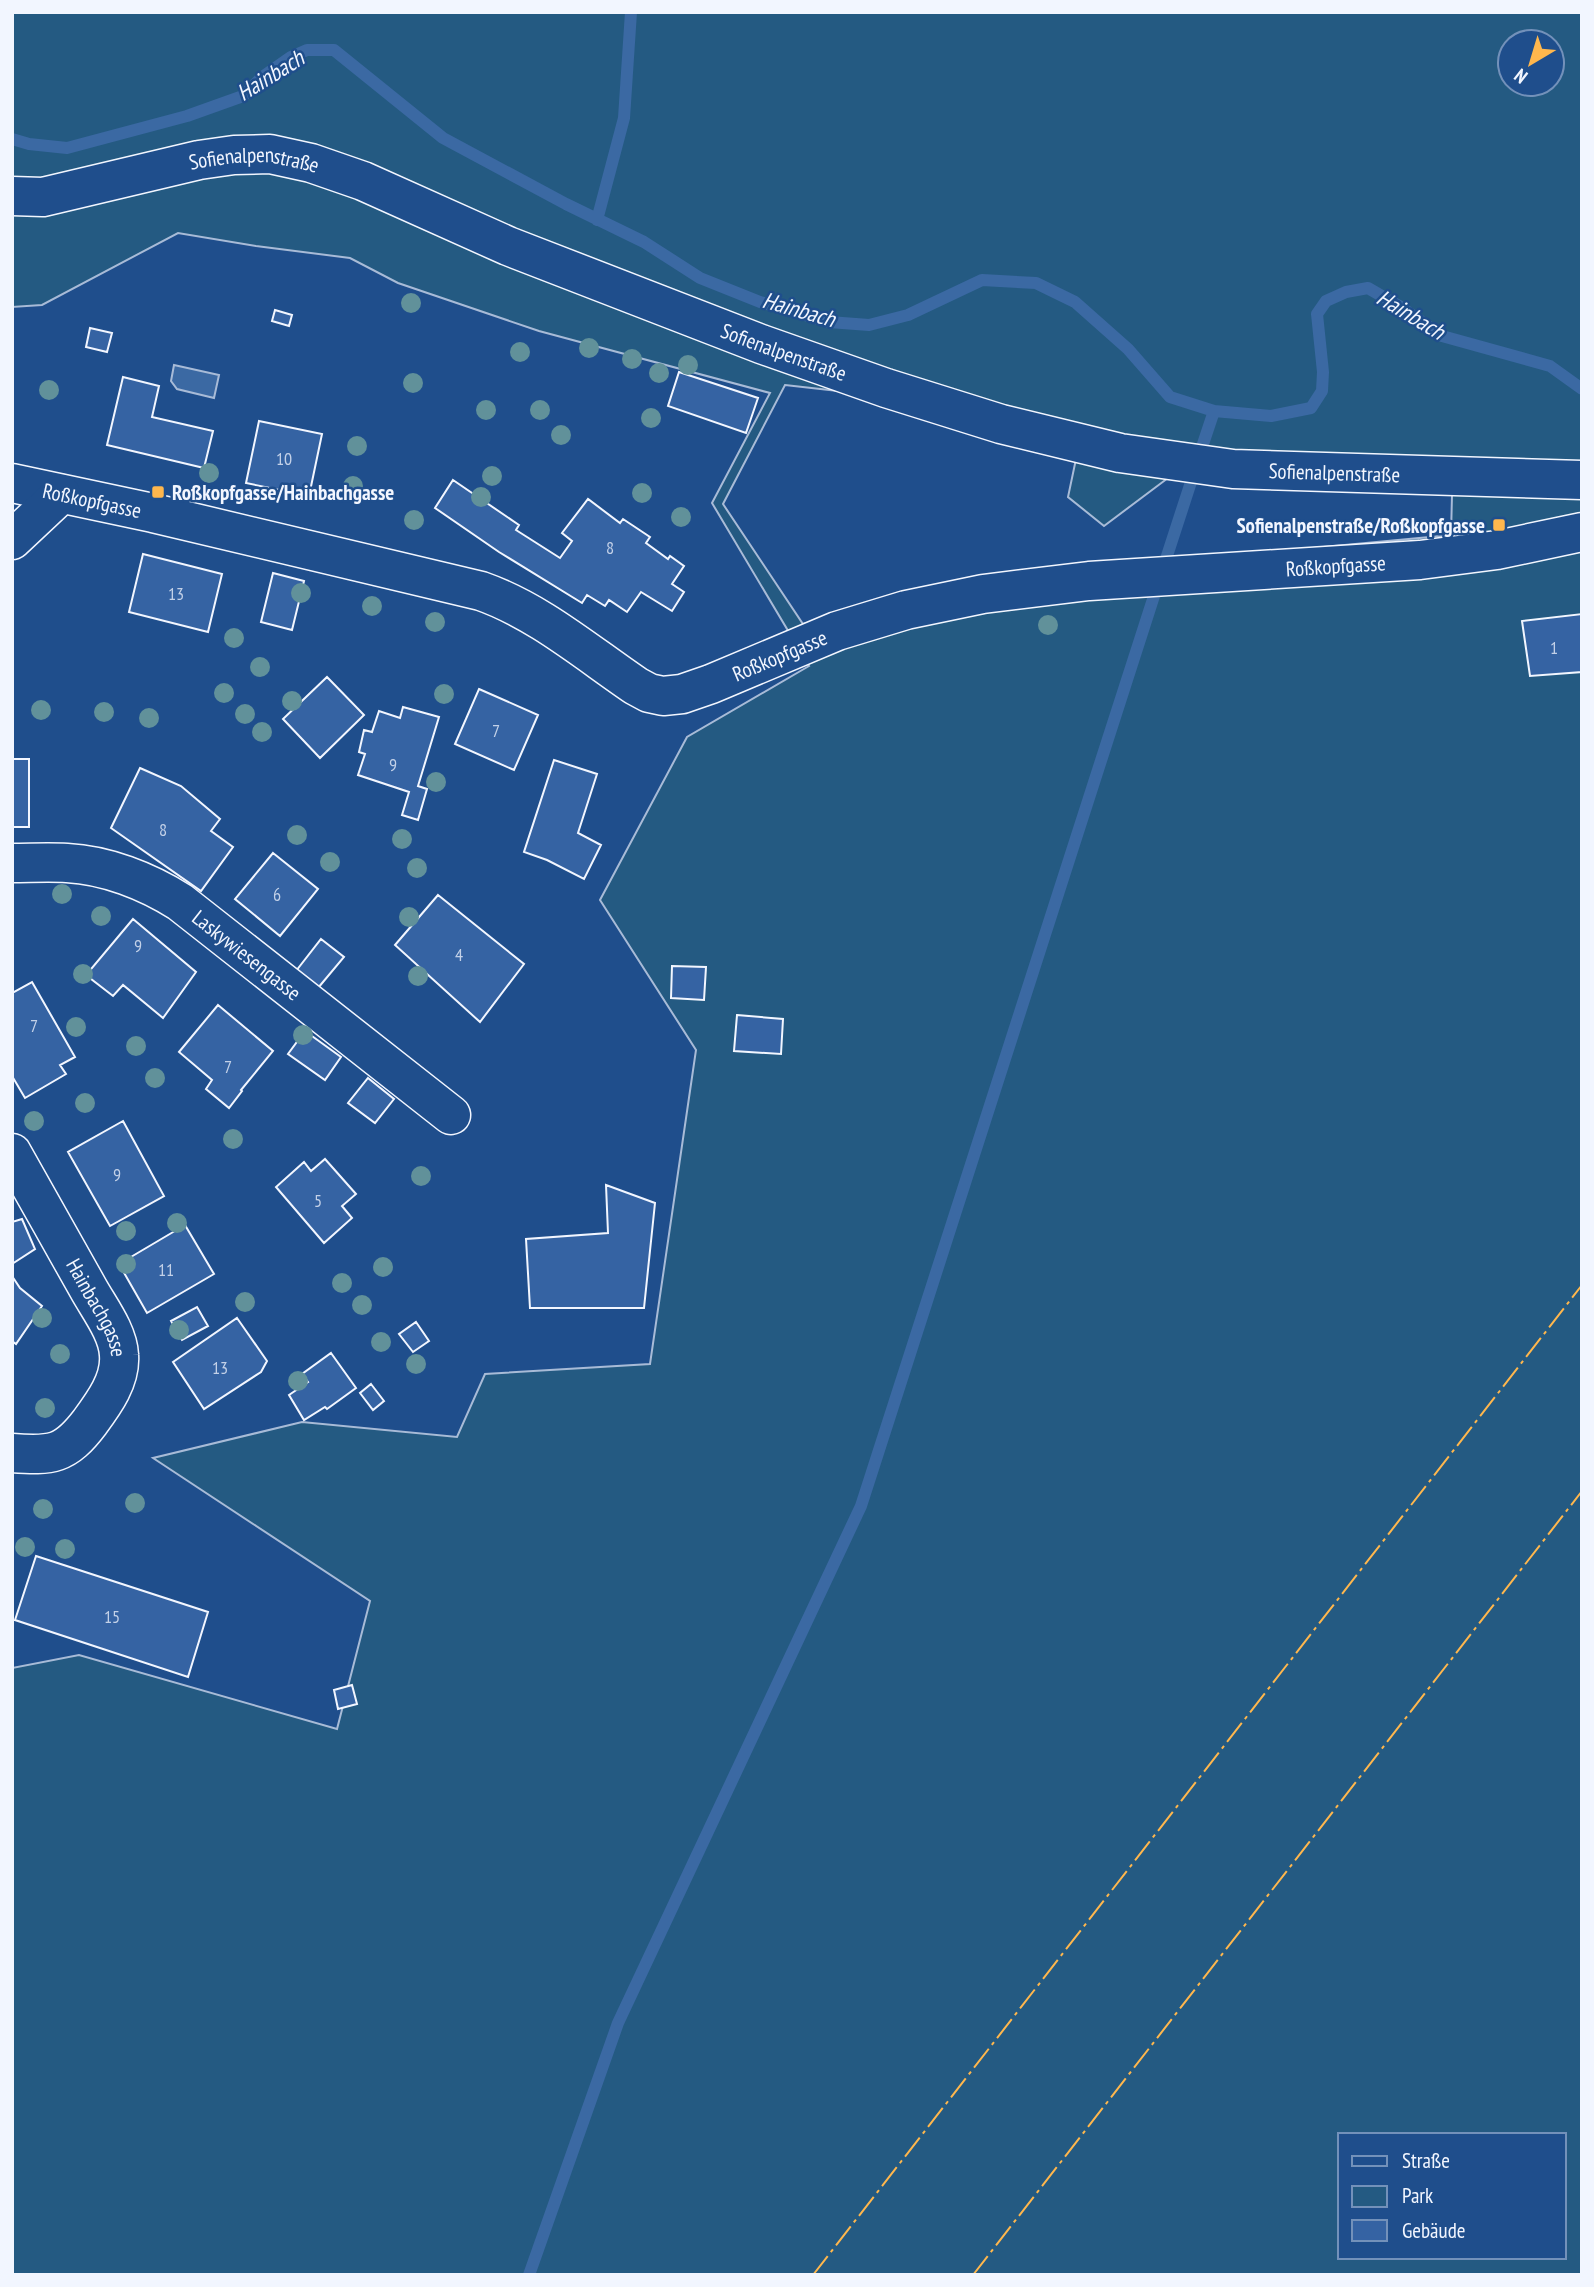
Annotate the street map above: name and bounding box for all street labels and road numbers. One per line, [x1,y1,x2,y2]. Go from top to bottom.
street label: Sofienalpenstraße [186,140,323,178]
street label: Sofienalpenstraße [717,316,850,387]
street label: Sofienalpenstraße [1268,457,1401,488]
street label: Roßkopfgasse [40,476,144,524]
street label: Roßkopfgasse [1285,549,1387,582]
street label: Roßkopfgasse [728,623,831,687]
street label: Laskywiesengasse [187,903,307,1006]
street label: Hainbachgasse [61,1254,133,1358]

